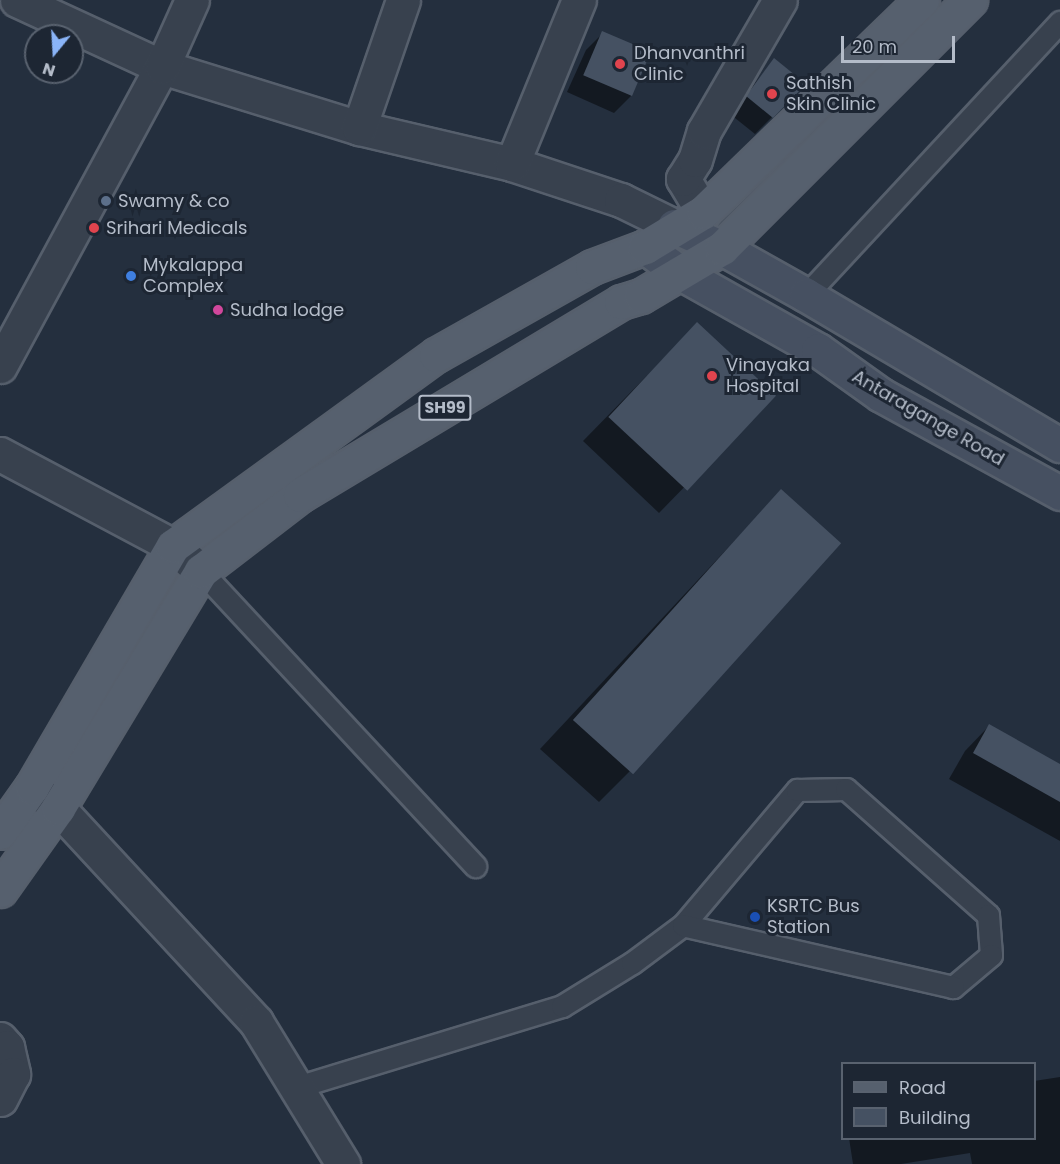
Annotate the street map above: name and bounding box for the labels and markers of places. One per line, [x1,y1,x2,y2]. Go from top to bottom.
place label: Dhanvanthri Clinic [634,43,745,86]
marker: Dhanvanthri Clinic [611,55,629,73]
place label: Sathish Skin Clinic [786,73,876,116]
marker: Sathish Skin Clinic [763,85,781,103]
place label: Swamy & co [118,190,230,212]
marker: Swamy & co [99,194,113,208]
place label: Srihari Medicals [106,217,248,239]
marker: Srihari Medicals [87,221,101,235]
place label: Mykalappa Complex [143,255,243,298]
marker: Mykalappa Complex [124,269,138,283]
place label: Sudha lodge [230,299,344,321]
marker: Sudha lodge [211,303,225,317]
place label: Vinayaka Hospital [726,355,810,398]
marker: Vinayaka Hospital [703,367,721,385]
place label: KSRTC Bus Station [767,896,860,938]
marker: KSRTC Bus Station [748,910,762,924]

